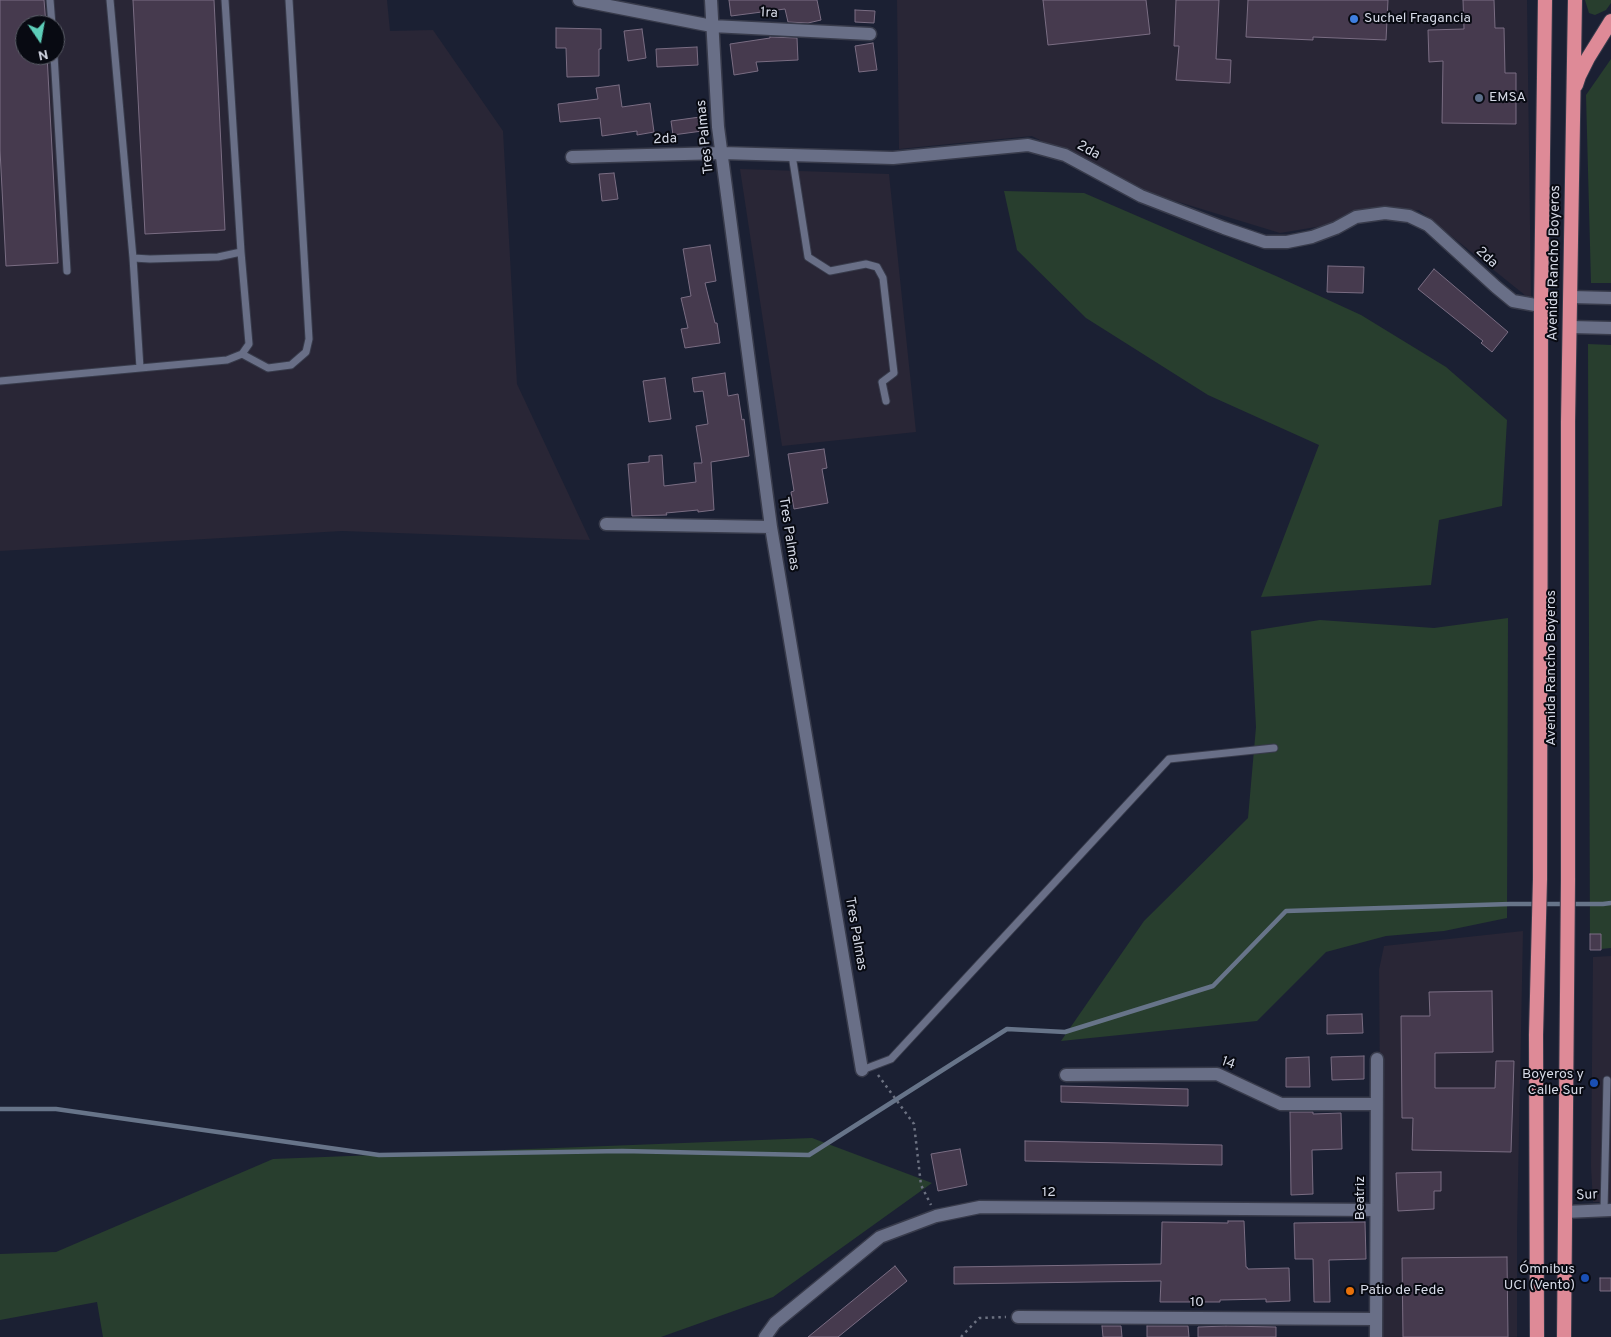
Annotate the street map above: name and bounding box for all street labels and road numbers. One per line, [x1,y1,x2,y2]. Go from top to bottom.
street label: 1ra [760,5,778,23]
street label: Tres Palmas [694,99,718,175]
street label: 2da [653,131,677,149]
street label: 2da [1074,138,1102,164]
street label: Avenida Rancho Boyeros [1545,185,1565,341]
street label: 2da [1472,244,1500,272]
street label: Tres Palmas [774,496,802,572]
street label: Avenida Rancho Boyeros [1544,590,1560,746]
street label: Tres Palmas [840,896,870,972]
street label: 14 [1219,1054,1237,1074]
street label: Beatriz [1353,1176,1369,1220]
street label: 12 [1042,1185,1056,1201]
street label: Sur [1576,1187,1598,1205]
street label: 10 [1190,1295,1204,1311]

